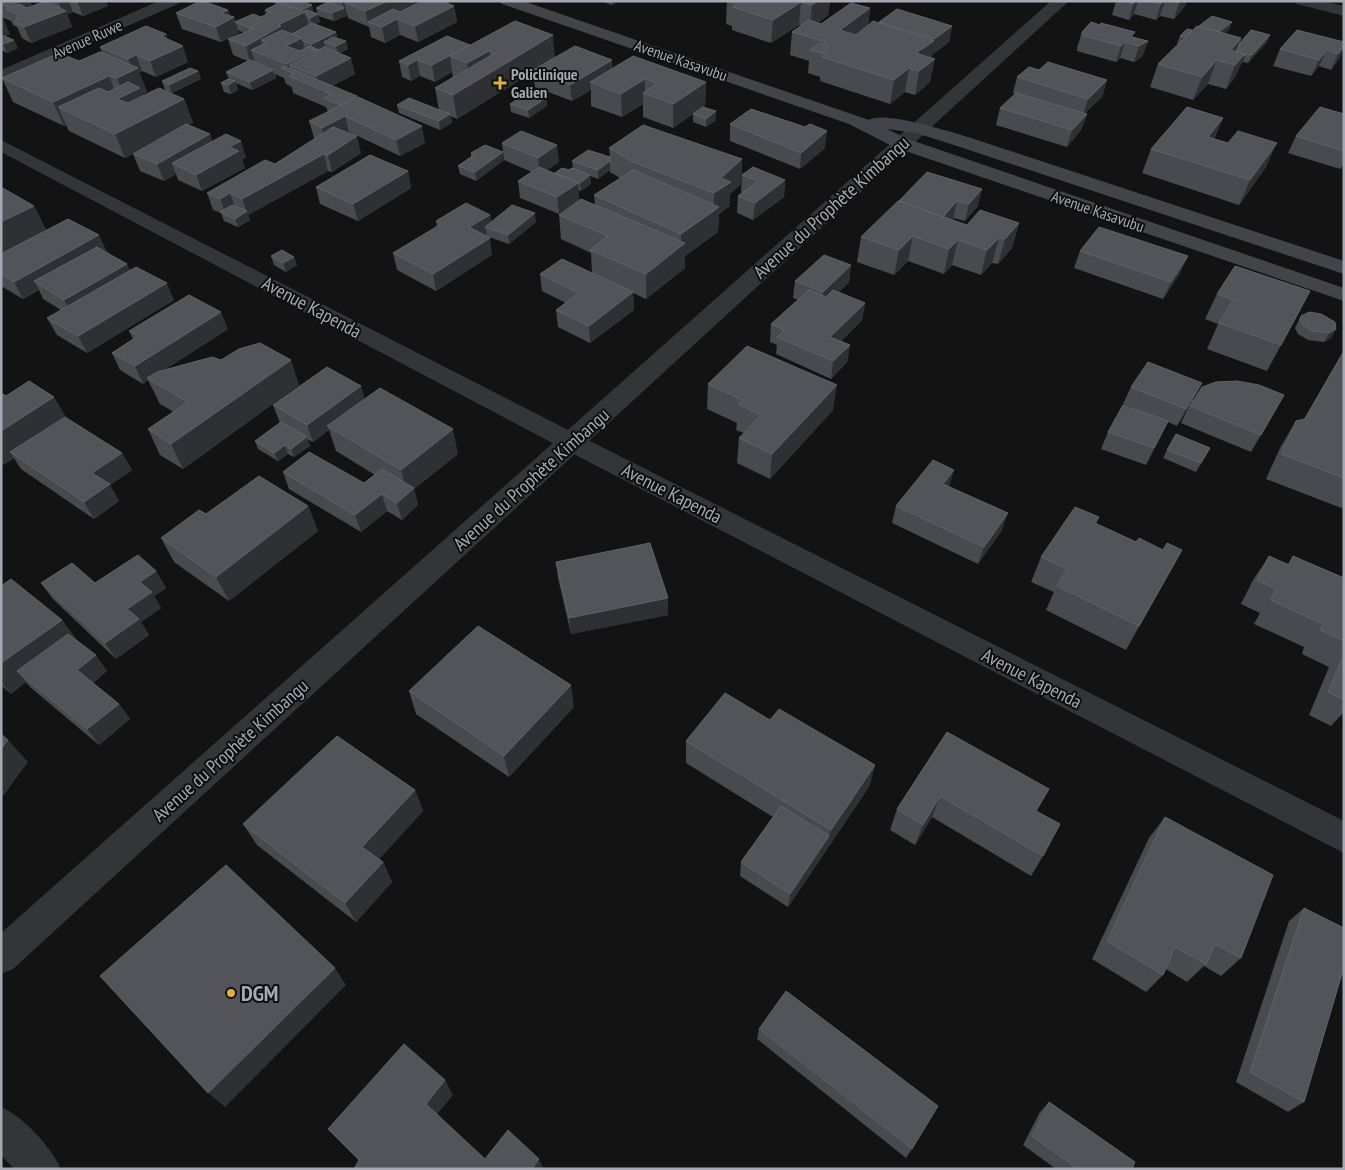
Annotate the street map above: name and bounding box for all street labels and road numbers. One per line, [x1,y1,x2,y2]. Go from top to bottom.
street label: Avenue Ruwe [49,15,125,63]
street label: Avenue Kasavubu [632,35,730,85]
street label: Avenue du Prophète Kimbangu [748,131,914,283]
street label: Avenue Kasavubu [1049,186,1147,236]
street label: Avenue Kapenda [258,271,366,343]
street label: Avenue du Prophète Kimbangu [448,403,614,555]
street label: Avenue Kapenda [618,458,726,528]
street label: Avenue Kapenda [978,643,1086,713]
street label: Avenue du Prophète Kimbangu [147,674,313,826]

